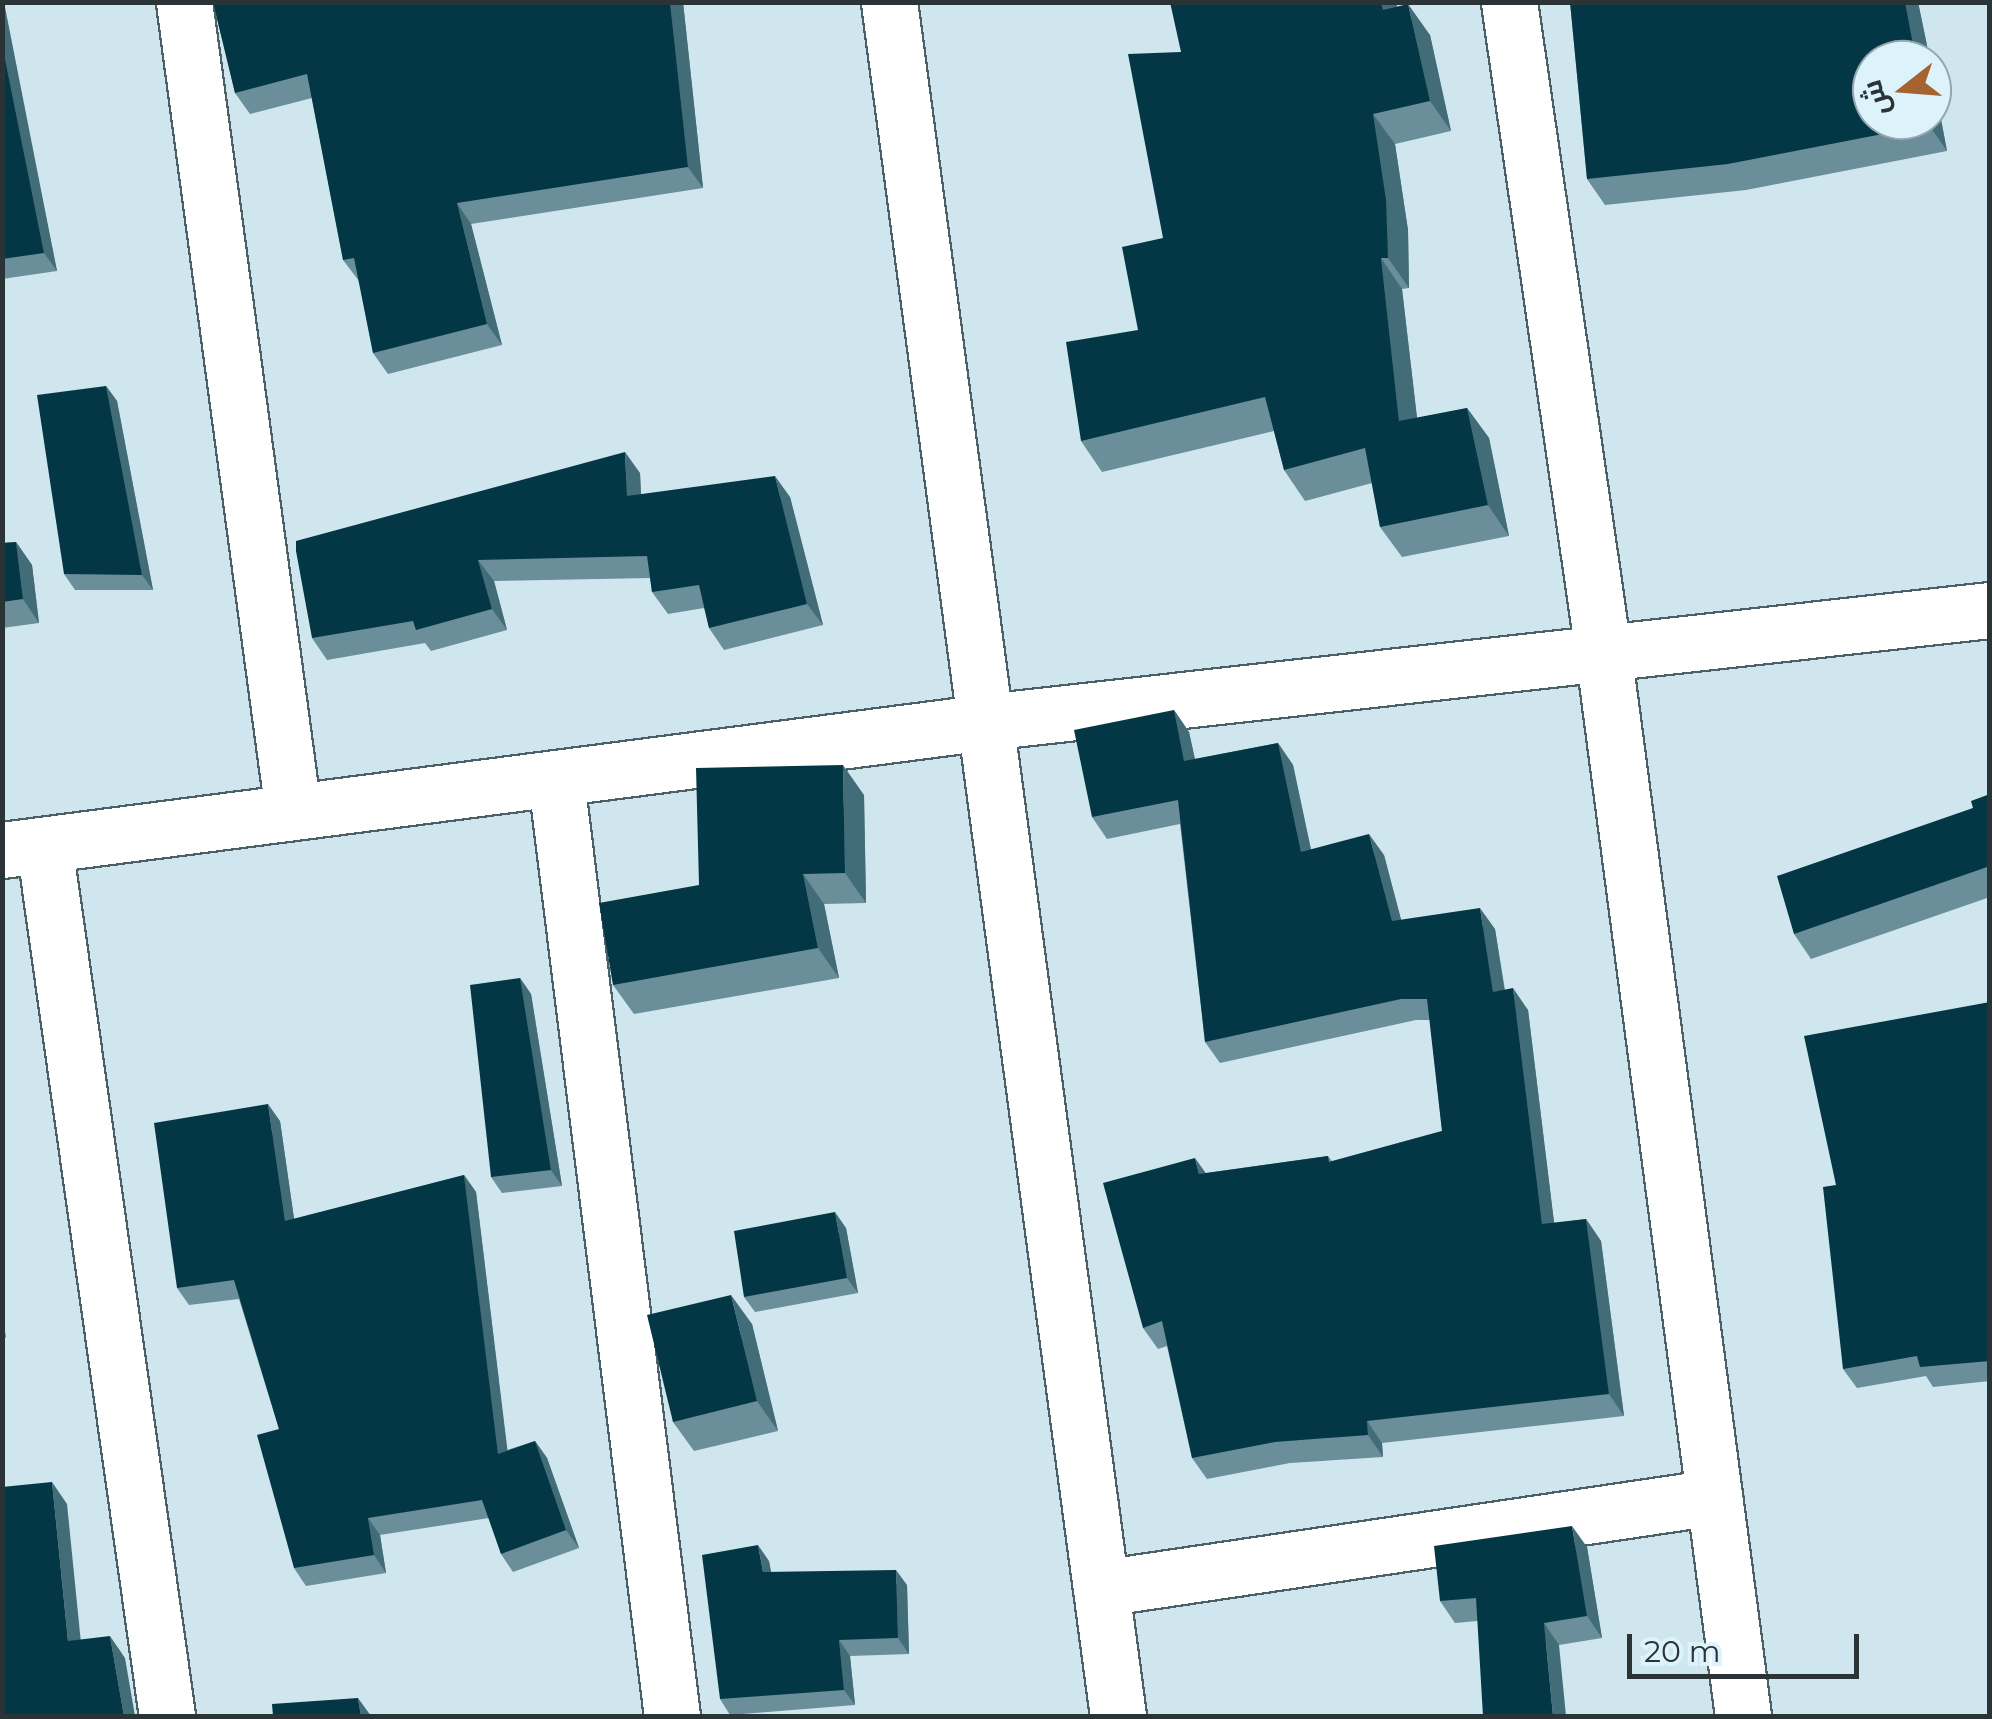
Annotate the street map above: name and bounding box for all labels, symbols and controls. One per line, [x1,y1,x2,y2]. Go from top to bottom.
north arrow [1852,40,1952,140]
text: ش [1854,76,1897,120]
scale bar [1632,1614,1864,1676]
text: 20 m [1644,1633,1721,1670]

